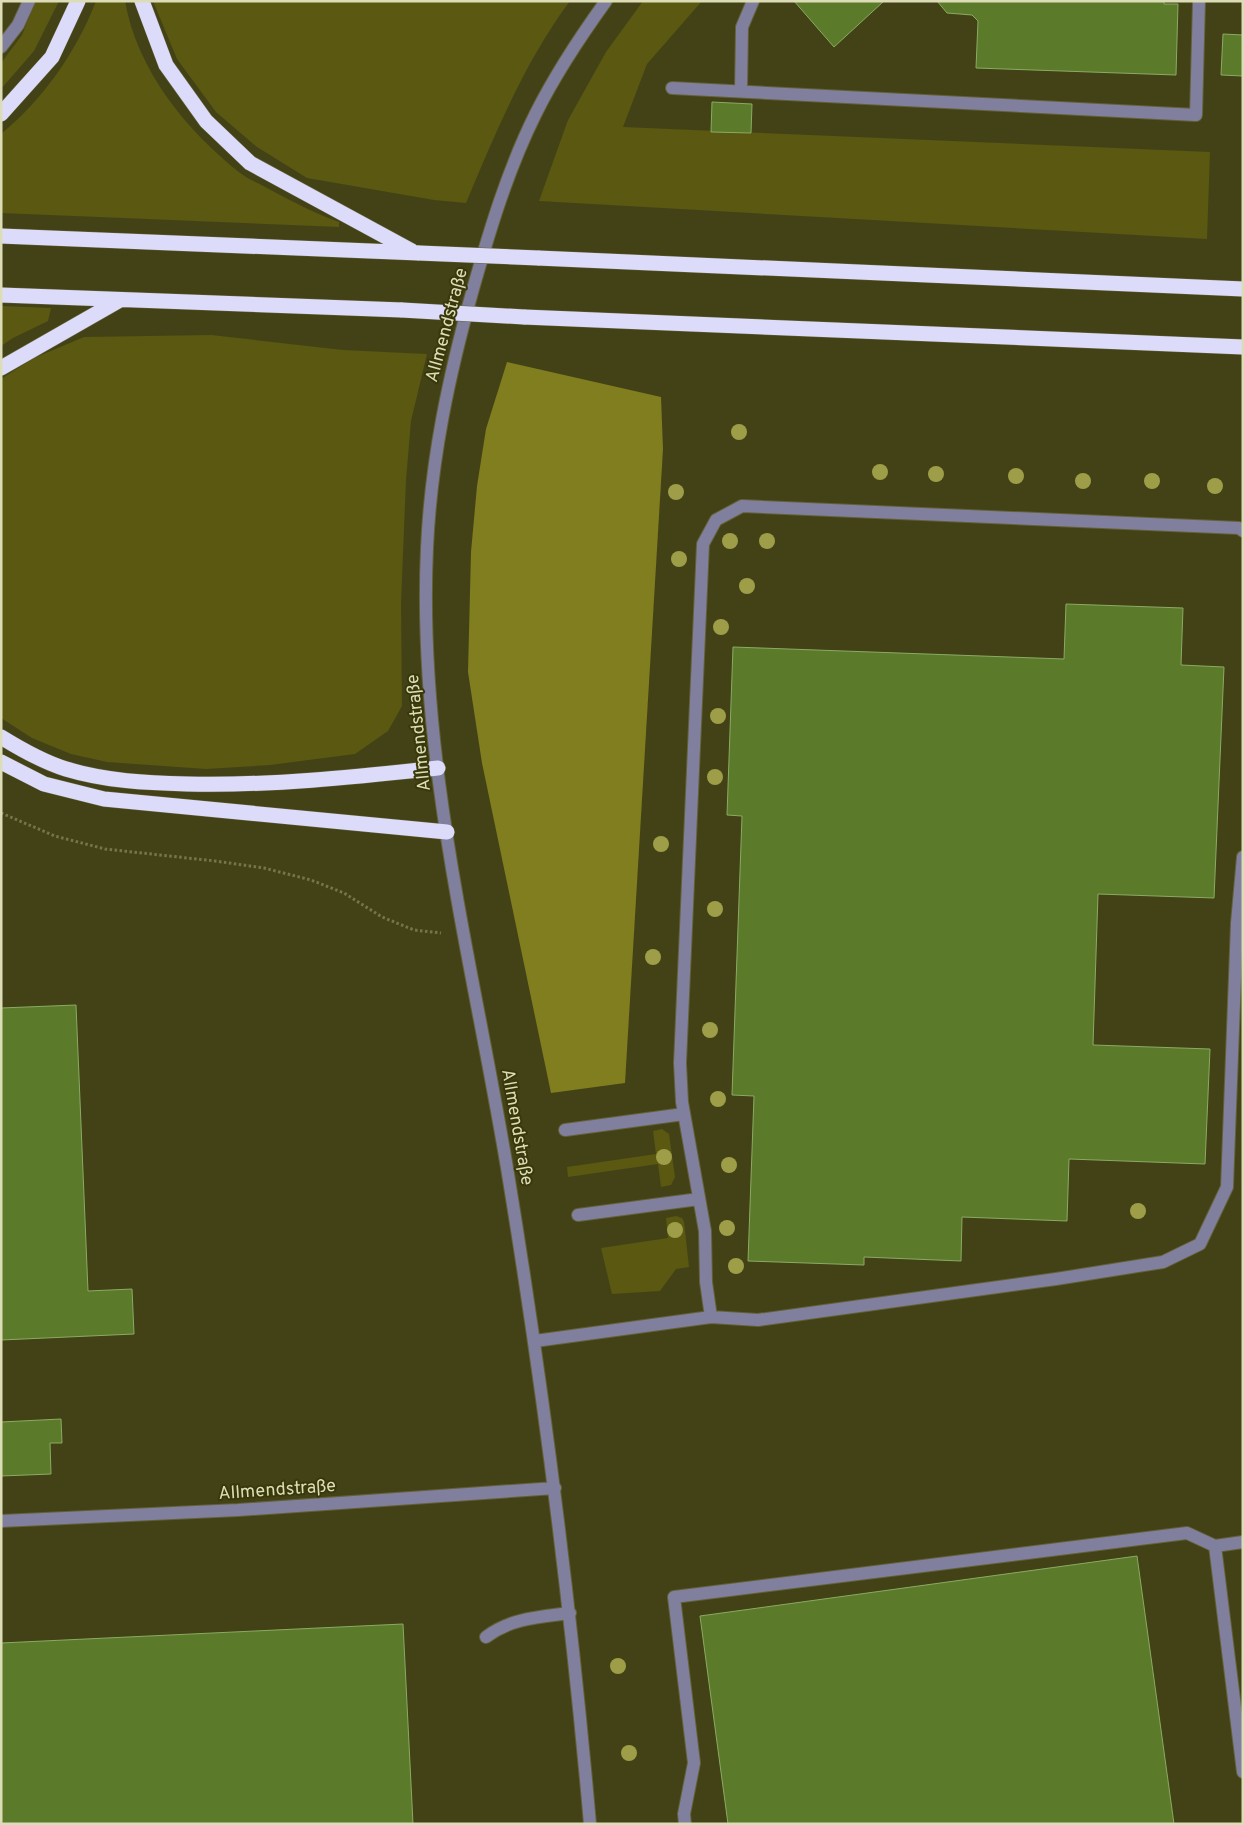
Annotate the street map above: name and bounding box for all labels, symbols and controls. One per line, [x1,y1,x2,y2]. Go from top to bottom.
street label: Allmendstraße [421,266,474,385]
street label: Allmendstraße [402,673,437,793]
street label: Allmendstraße [495,1067,538,1187]
street label: Allmendstraße [218,1475,337,1506]

